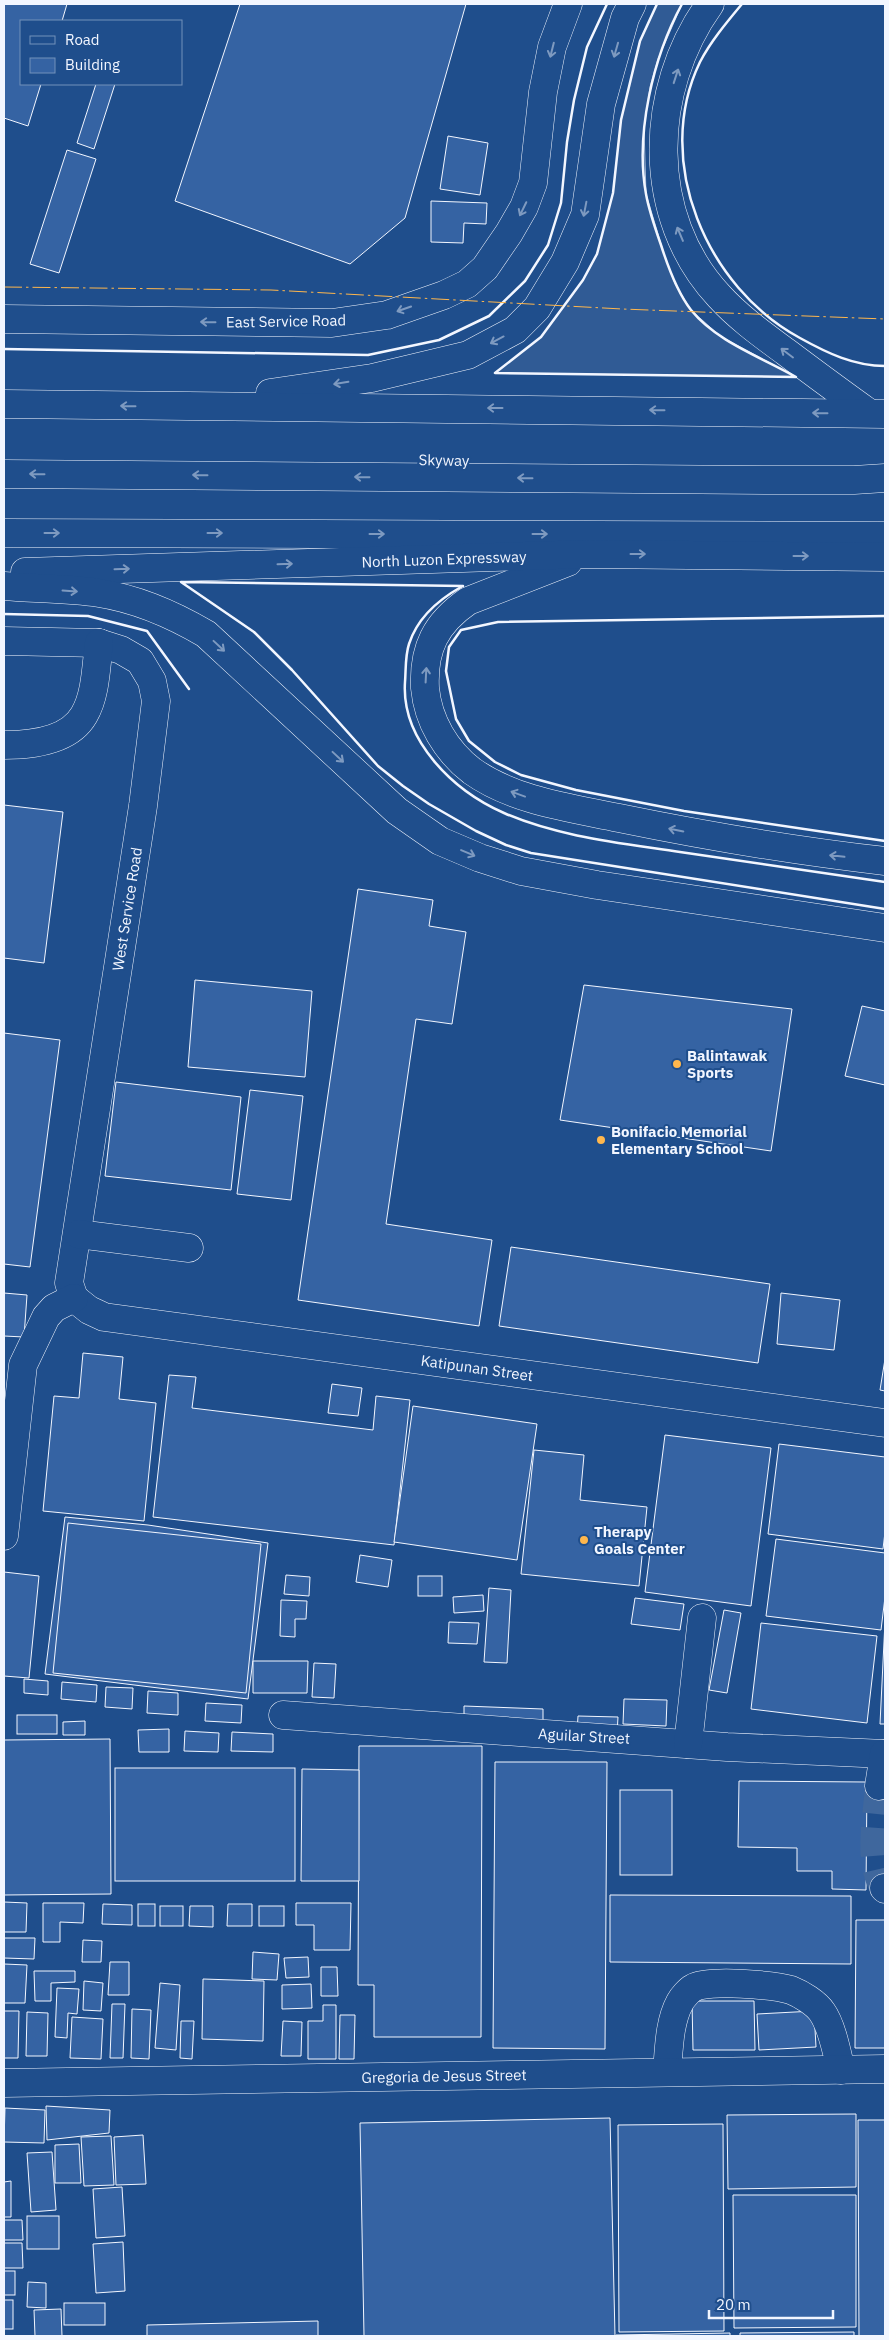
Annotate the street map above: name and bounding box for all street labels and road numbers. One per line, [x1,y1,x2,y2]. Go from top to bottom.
street label: East Service Road [226,310,346,332]
street label: Skyway [418,450,470,470]
street label: North Luzon Expressway [361,547,527,571]
street label: West Service Road [108,846,146,972]
street label: Katipunan Street [420,1351,534,1385]
street label: Aguilar Street [538,1724,630,1748]
street label: Gregoria de Jesus Street [361,2065,527,2087]

